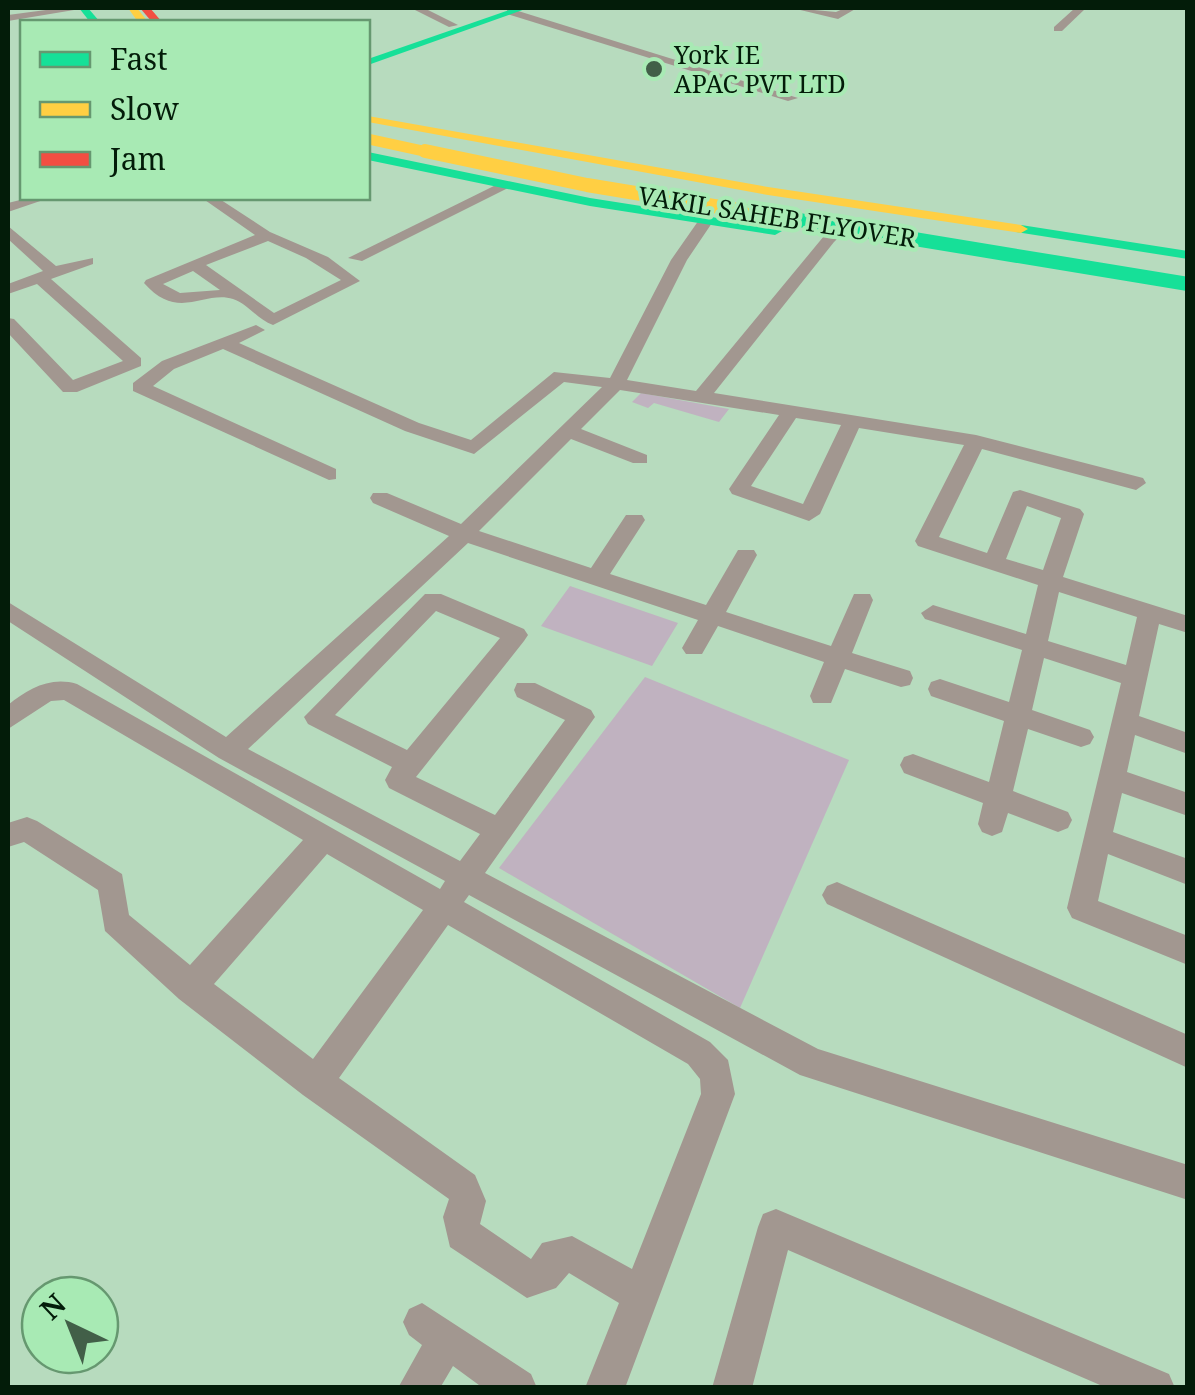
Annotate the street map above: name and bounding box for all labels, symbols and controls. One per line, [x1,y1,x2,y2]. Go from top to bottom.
legend [20,20,370,200]
place label: York IE APAC PVT LTD [673,37,846,100]
text: Fast [110,38,167,79]
marker: York IE APAC PVT LTD [643,58,665,80]
text: Slow [110,88,179,129]
text: Jam [109,138,166,179]
street label: VAKIL SAHEB FLYOVER [636,177,919,255]
north arrow [20,1275,120,1375]
text: N [31,1285,73,1327]

